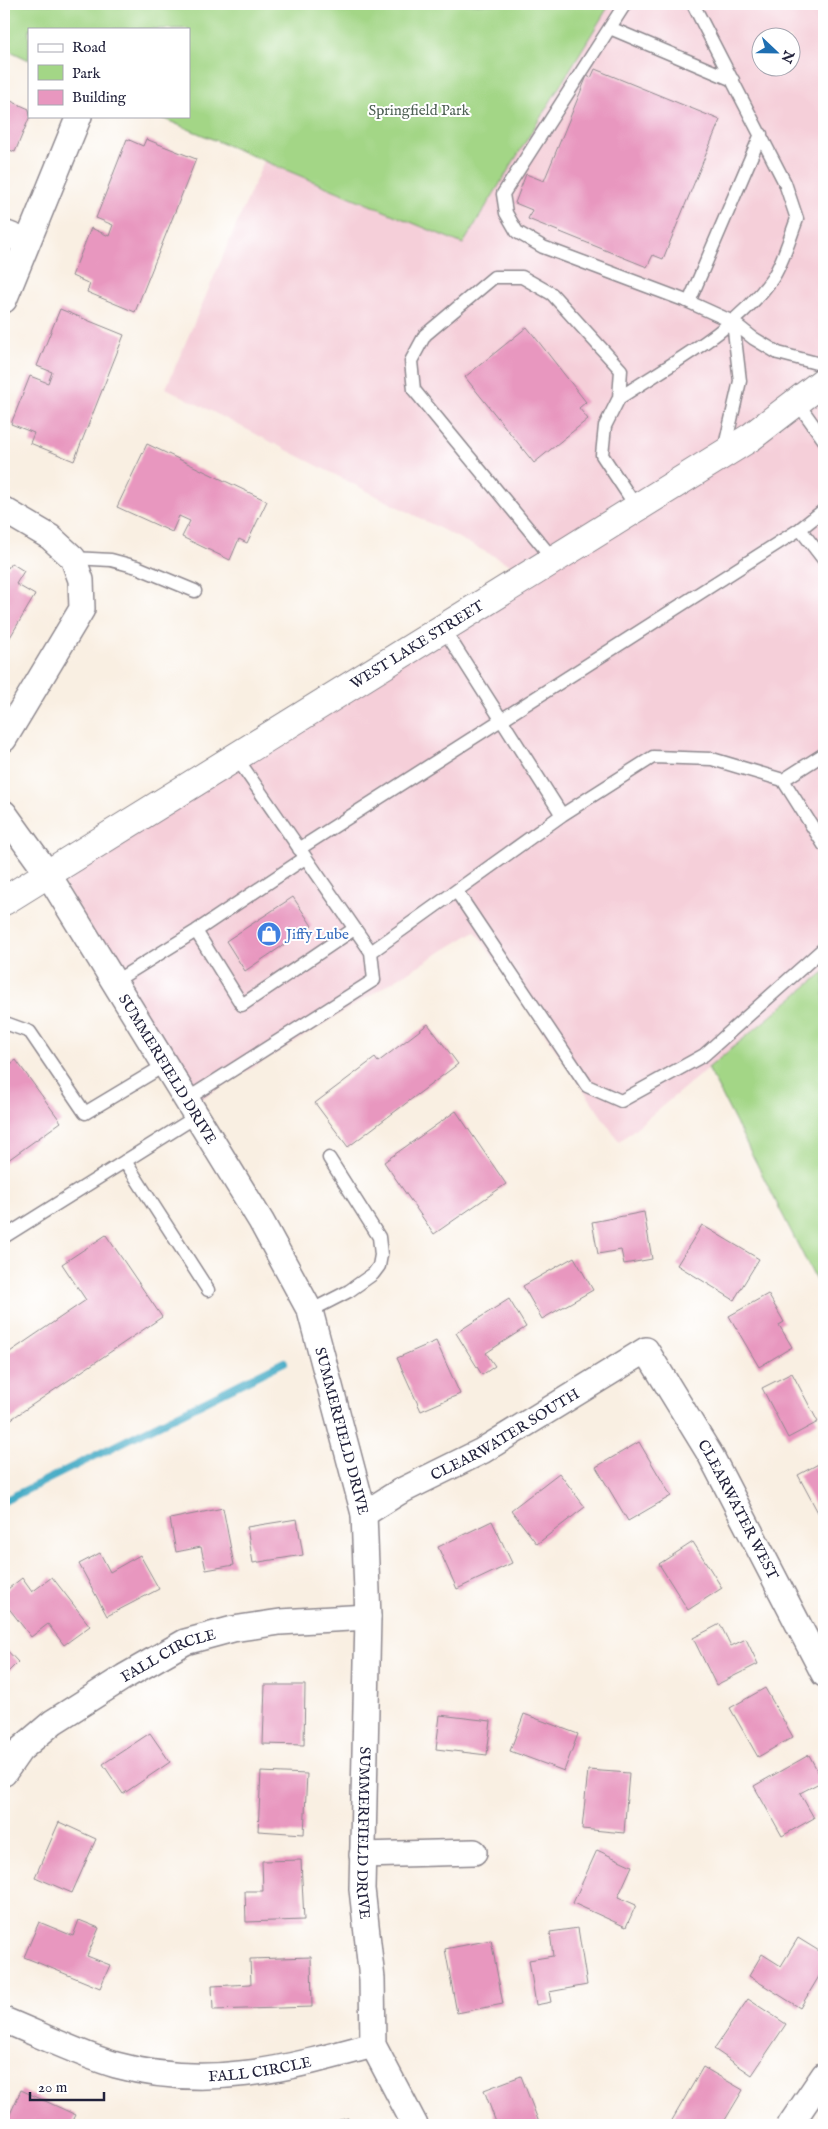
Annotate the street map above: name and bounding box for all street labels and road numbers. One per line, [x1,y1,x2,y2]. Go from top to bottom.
street label: WEST LAKE STREET [347,596,487,693]
street label: SUMMERFIELD DRIVE [114,990,221,1148]
street label: SUMMERFIELD DRIVE [311,1345,373,1517]
street label: CLEARWATER SOUTH [427,1384,583,1484]
street label: CLEARWATER WEST [694,1436,783,1583]
street label: FALL CIRCLE [117,1625,218,1686]
street label: SUMMERFIELD DRIVE [352,1746,375,1920]
street label: FALL CIRCLE [208,2052,313,2086]

